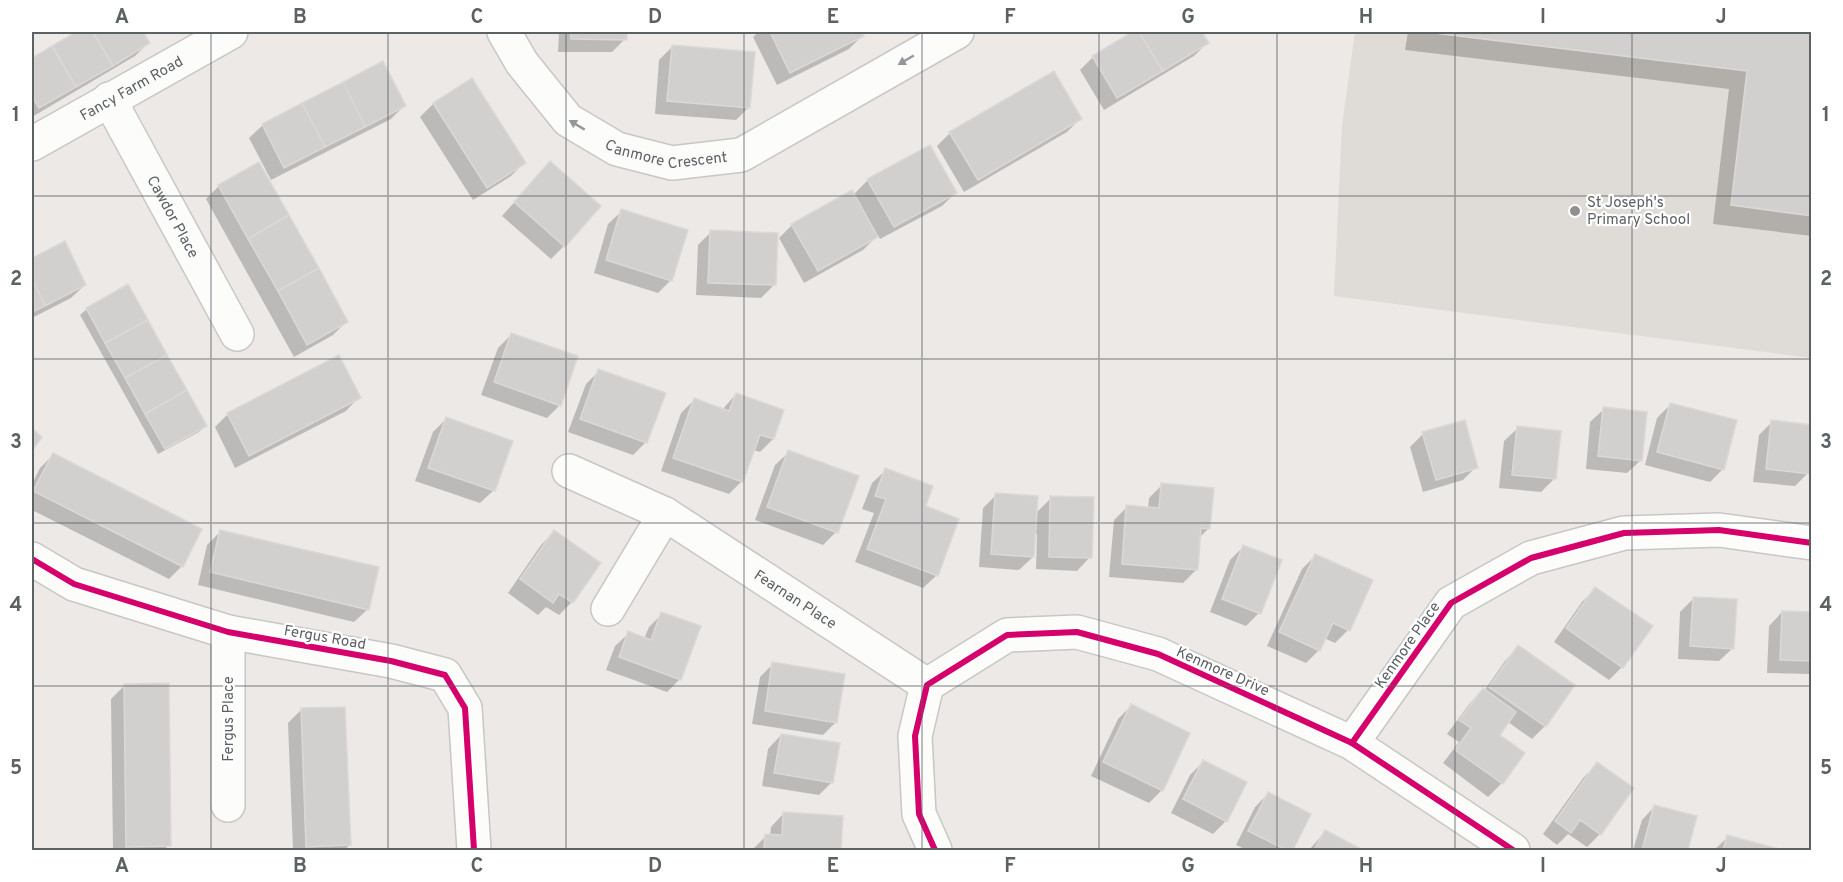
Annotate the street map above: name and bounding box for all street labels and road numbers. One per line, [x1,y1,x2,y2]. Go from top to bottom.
street label: Fancy Farm Road [77,53,187,126]
street label: Canmore Crescent [601,136,728,174]
street label: Cawdor Place [142,173,202,262]
street label: Fearnan Place [750,567,840,634]
street label: Kenmore Place [1371,599,1445,693]
street label: Fergus Road [282,622,367,655]
street label: Kenmore Drive [1173,643,1272,701]
street label: Fergus Place [220,676,239,762]

